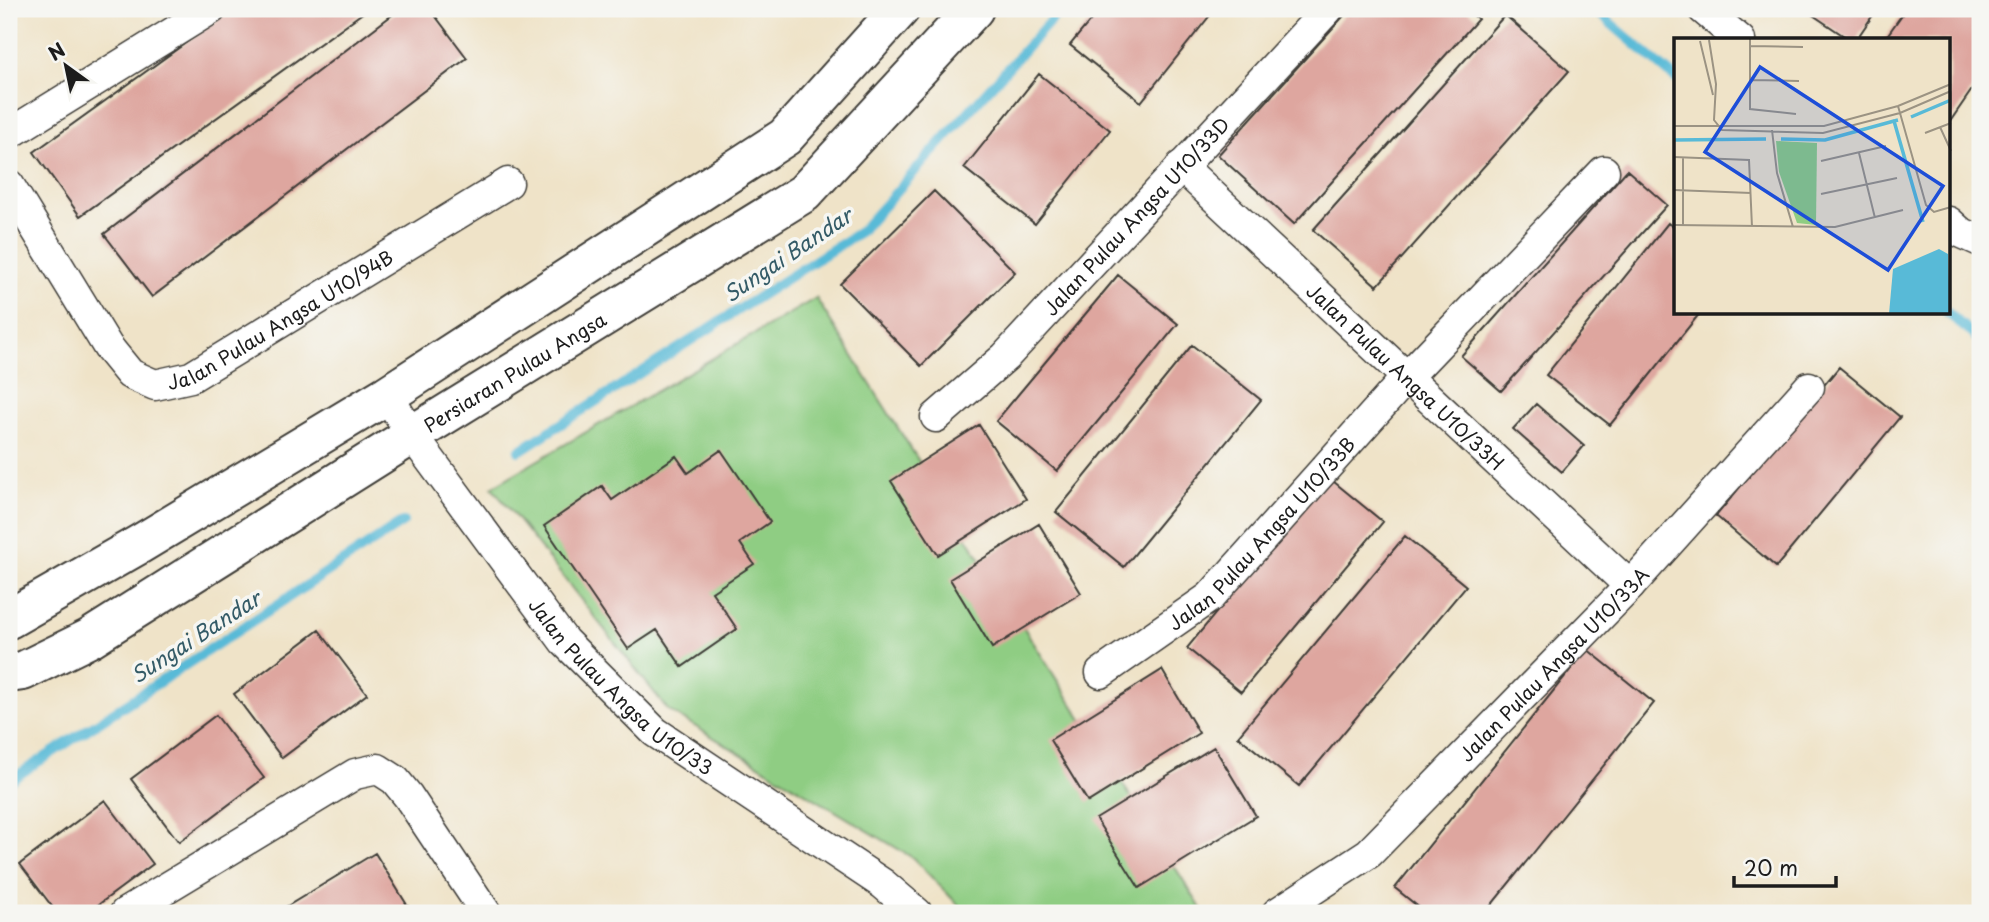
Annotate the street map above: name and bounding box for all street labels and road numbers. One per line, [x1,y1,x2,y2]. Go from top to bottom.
street label: Jalan Pulau Angsa U10/33D [1037,110,1235,321]
street label: Jalan Pulau Angsa U10/94B [164,243,398,396]
street label: Jalan Pulau Angsa U10/33H [1301,277,1511,476]
street label: Persiaran Pulau Angsa [418,305,611,439]
street label: Jalan Pulau Angsa U10/33B [1162,430,1361,636]
street label: Jalan Pulau Angsa U10/33A [1452,561,1655,767]
street label: Jalan Pulau Angsa U10/33 [523,592,719,781]

